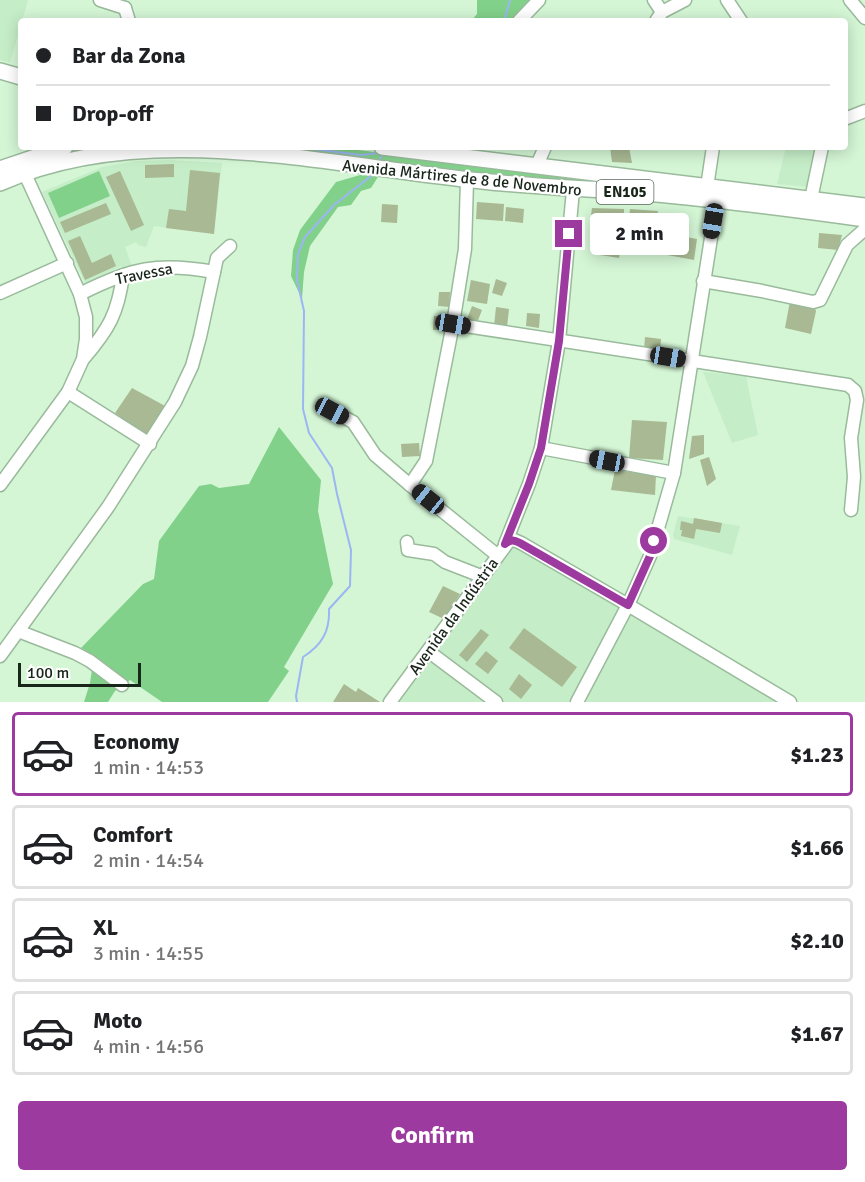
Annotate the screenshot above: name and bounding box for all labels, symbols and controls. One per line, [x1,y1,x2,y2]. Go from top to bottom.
text: Bar da Zona [72,42,186,69]
text: Drop-off [72,100,153,127]
street label: Avenida Mártires de 8 de Novembro [341,155,583,201]
road number: EN105 [596,180,654,204]
car [701,202,725,240]
callout: 2 min [590,213,689,255]
route end [555,220,582,247]
text: 2 min [615,221,664,246]
street label: Travessa [114,259,175,289]
car [434,312,472,336]
car [649,345,687,369]
car [312,395,352,427]
car [588,449,626,473]
car [408,481,448,517]
route start [640,527,667,554]
street label: Avenida da Indústria [405,554,503,679]
scale bar [18,660,141,688]
text: 100 m [27,663,69,683]
icon: car [21,727,75,781]
text: Economy [93,728,179,755]
text: $1.23 [790,741,844,768]
text: 1 min · 14:53 [93,755,204,780]
icon: car [21,820,75,874]
text: Comfort [93,821,173,848]
text: $1.66 [790,834,844,861]
text: 2 min · 14:54 [93,848,204,873]
icon: car [21,913,75,967]
text: XL [93,914,118,941]
text: $2.10 [790,927,844,954]
text: 3 min · 14:55 [93,941,204,966]
icon: car [21,1006,75,1060]
text: Moto [93,1007,142,1034]
text: $1.67 [790,1020,844,1047]
text: 4 min · 14:56 [93,1034,204,1059]
button: Confirm [18,1101,847,1170]

